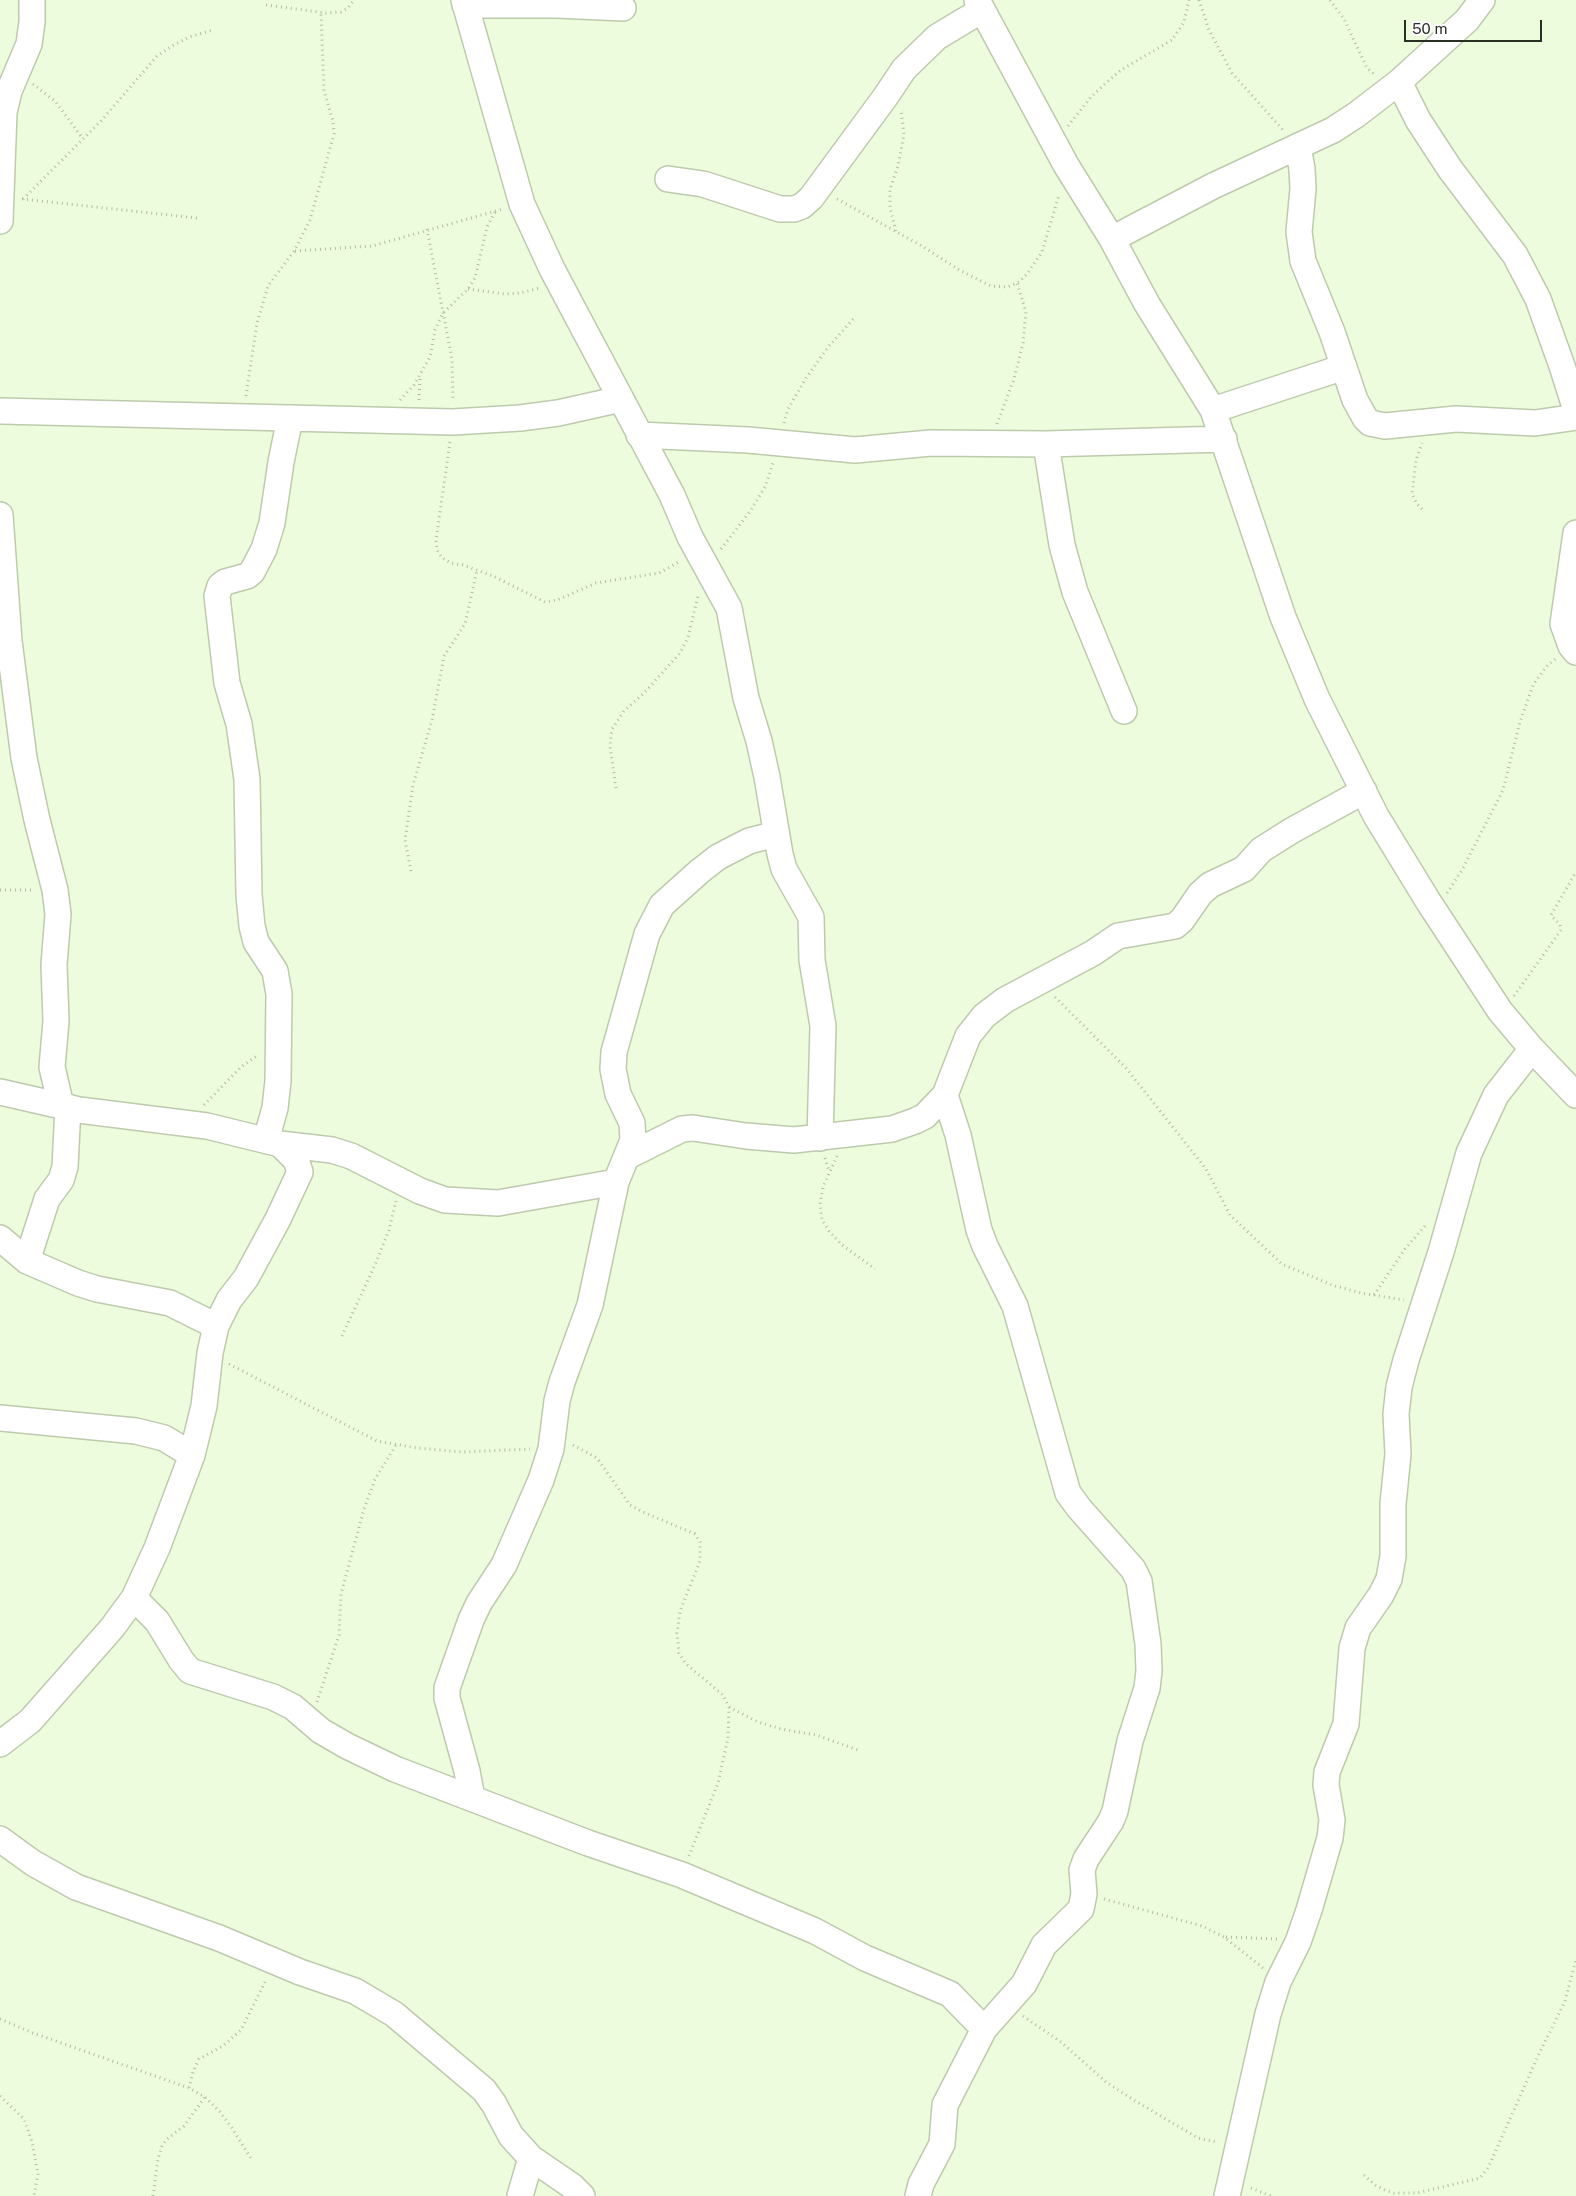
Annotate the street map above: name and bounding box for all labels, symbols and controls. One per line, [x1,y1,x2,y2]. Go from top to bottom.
scale bar [1406,10,1544,42]
text: 50 m [1412,20,1447,37]

